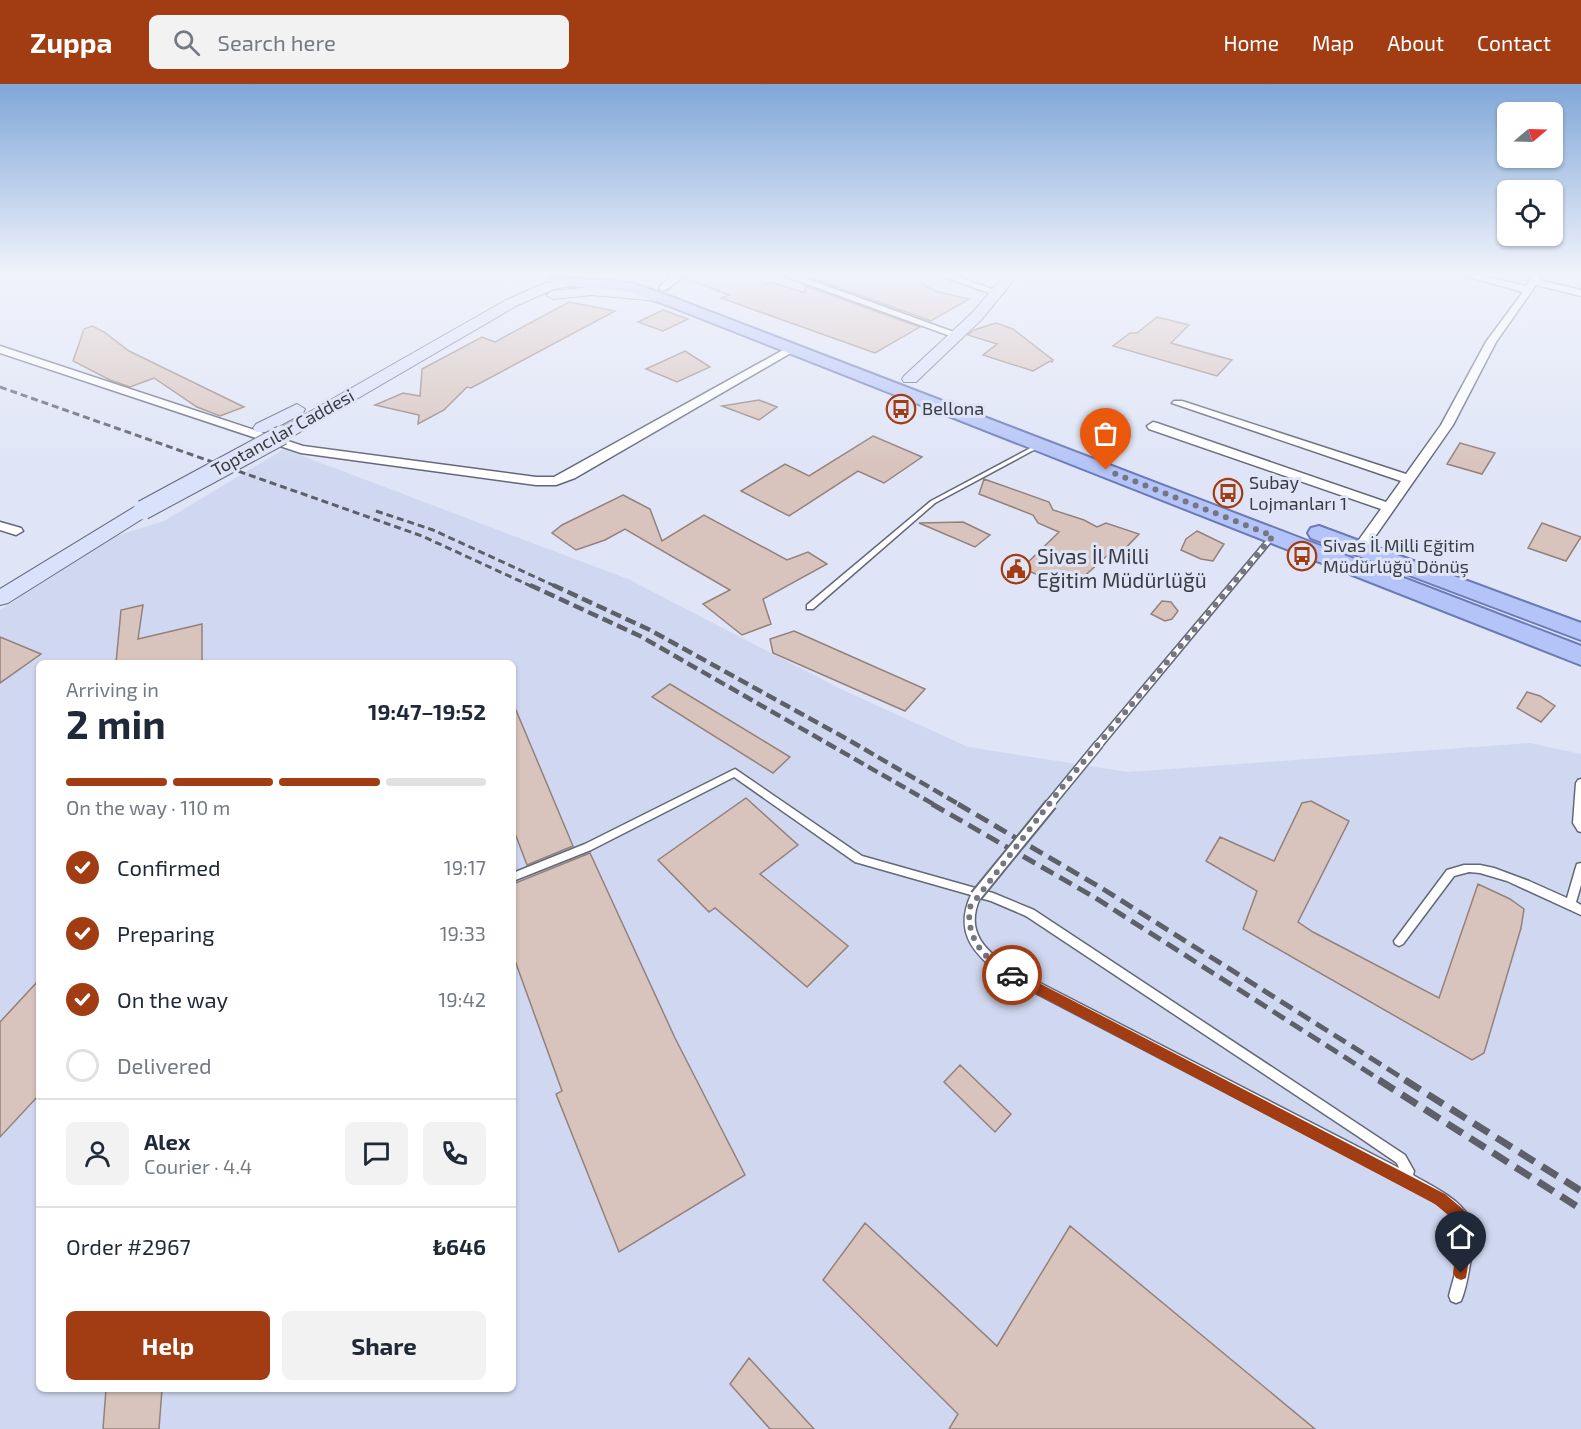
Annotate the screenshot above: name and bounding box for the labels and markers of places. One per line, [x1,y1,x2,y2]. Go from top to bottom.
bus stop icon: Bellona [885,393,917,425]
place label: Bellona [922,397,984,419]
pin [1080,408,1131,470]
place label: Subay Lojmanları 1 [1249,471,1347,514]
bus stop icon: Subay Lojmanları 1 [1212,477,1244,509]
place label: Sivas İl Milli Eğitim Müdürlüğü Dönüş [1323,534,1475,578]
bus stop icon: Sivas İl Milli Eğitim Müdürlüğü Dönüş [1286,540,1318,572]
place label: Sivas İl Milli Eğitim Müdürlüğü [1037,543,1207,592]
public building icon: Sivas İl Milli Eğitim Müdürlüğü [1000,553,1032,585]
pin [1435,1211,1486,1273]

